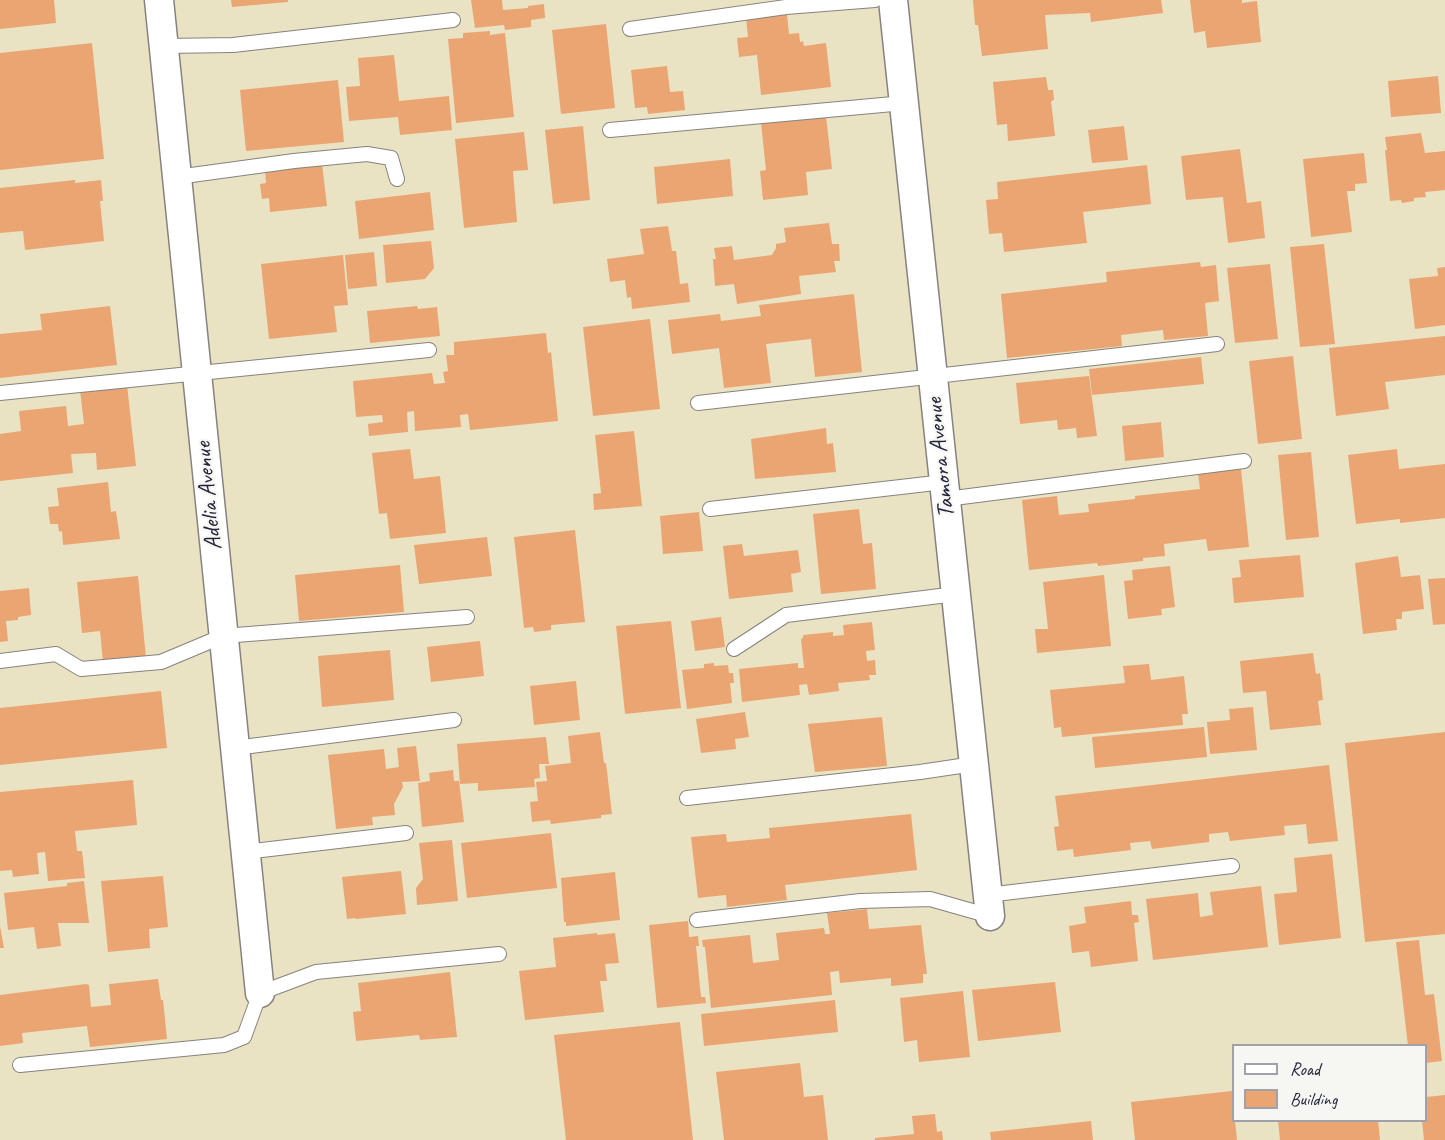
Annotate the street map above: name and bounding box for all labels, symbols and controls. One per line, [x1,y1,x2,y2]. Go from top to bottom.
street label: Tamora Avenue [920,396,962,520]
street label: Adelia Avenue [189,440,229,552]
legend [1232,1044,1427,1122]
text: Road [1290,1058,1320,1080]
text: Building [1290,1088,1337,1110]

